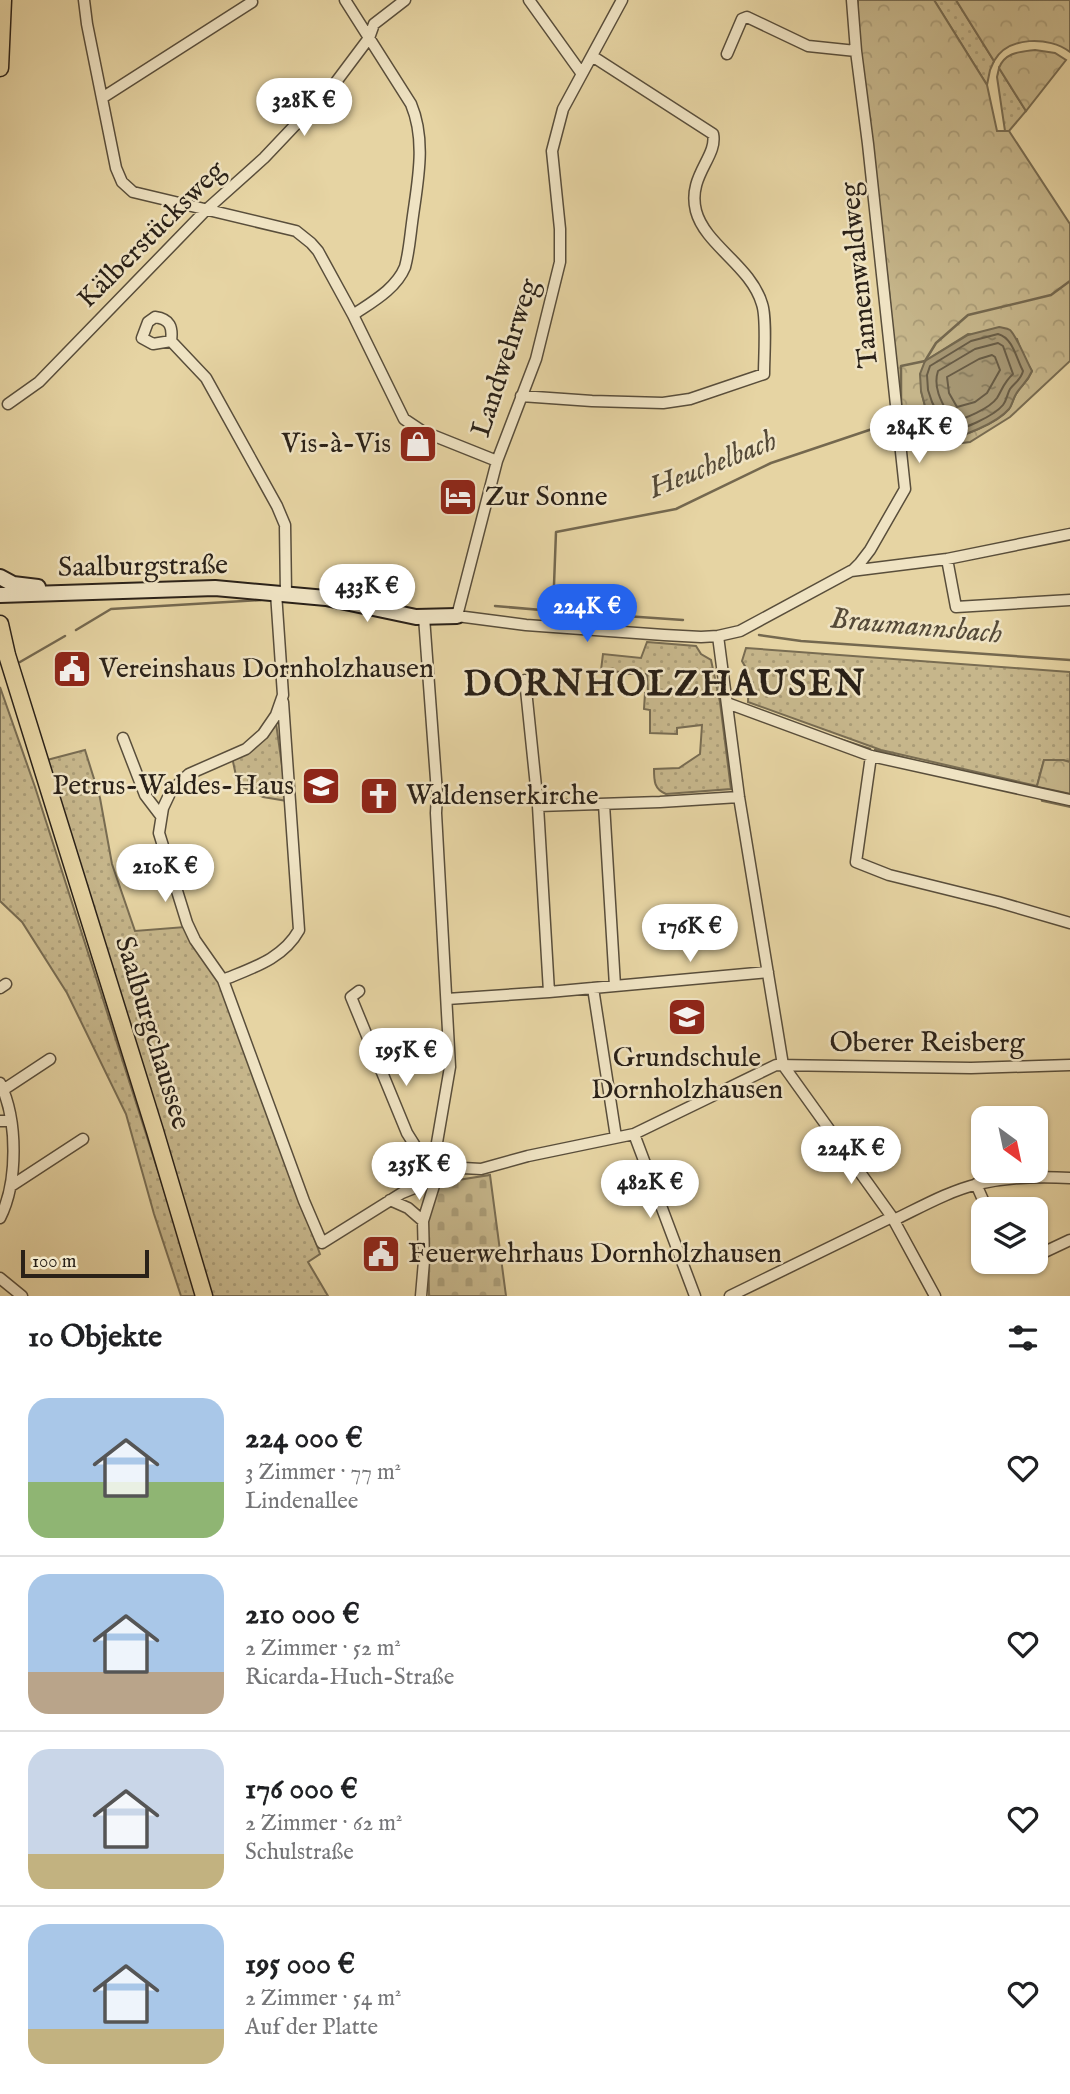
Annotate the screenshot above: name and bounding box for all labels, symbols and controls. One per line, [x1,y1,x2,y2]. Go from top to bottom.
pin: 328K € [247,78,361,138]
text: 328K € [272,86,336,115]
street label: Kälberstücksweg [71,153,234,316]
street label: Tannenwaldweg [833,180,887,370]
street label: Landwehrweg [464,274,548,442]
pin: 284K € [862,406,976,465]
text: 284K € [886,413,952,442]
water label: Heuchelbach [642,422,783,508]
shop icon: Vis-à-Vis [397,423,439,465]
place label: Vis-à-Vis [281,427,391,462]
hotel icon: Zur Sonne [437,476,479,518]
place label: Zur Sonne [485,480,608,515]
street label: Saalburgstraße [58,548,229,586]
pin: 433K € [310,564,424,624]
text: 433K € [335,572,399,601]
pin: 224K € [530,584,644,644]
text: 224K € [553,592,621,621]
water label: Braumannsbach [828,601,1004,653]
public building icon: Vereinshaus Dornholzhausen [51,648,93,690]
place label: Vereinshaus Dornholzhausen [98,652,434,687]
district label: DORNHOLZHAUSEN [463,663,867,708]
school or university icon: Petrus-Waldes-Haus [300,765,342,807]
place label: Petrus-Waldes-Haus [52,769,294,804]
church icon: Waldenserkirche [358,775,400,817]
place label: Waldenserkirche [406,779,599,814]
pin: 210K € [108,844,222,904]
text: 210K € [132,852,198,881]
pin: 176K € [633,904,747,964]
text: 176K € [658,912,722,941]
street label: Saalburgchaussee [106,932,198,1134]
school or university icon: Grundschule Dornholzhausen [666,996,708,1038]
street label: Oberer Reisberg [829,1026,1025,1061]
pin: 195K € [349,1028,463,1088]
text: 195K € [375,1036,437,1065]
place label: Grundschule Dornholzhausen [591,1041,783,1108]
north arrow [971,1106,1048,1183]
map controls [971,1106,1048,1274]
pin: 224K € [794,1126,908,1186]
text: 224K € [817,1134,885,1163]
pin: 235K € [362,1142,476,1202]
text: 235K € [388,1150,450,1179]
pin: 482K € [593,1160,707,1220]
text: 482K € [617,1168,683,1197]
button: layers [971,1197,1048,1274]
public building icon: Feuerwehrhaus Dornholzhausen [360,1233,402,1275]
place label: Feuerwehrhaus Dornholzhausen [408,1237,782,1272]
scale bar [21,1247,149,1279]
text: 100 m [32,1250,76,1274]
text: 10 Objekte [28,1319,162,1357]
icon: filters [1004,1319,1042,1357]
text: 224 000 € [245,1420,363,1458]
icon: home [84,1426,168,1510]
icon: heart [1004,1449,1042,1487]
text: 3 Zimmer · 77 m² [245,1458,401,1487]
text: Lindenallee [245,1487,358,1516]
text: 210 000 € [245,1596,360,1634]
icon: home [84,1602,168,1686]
icon: heart [1004,1625,1042,1663]
text: 2 Zimmer · 52 m² [245,1634,401,1663]
text: Ricarda-Huch-Straße [245,1663,454,1692]
text: 176 000 € [245,1771,358,1809]
icon: home [84,1777,168,1861]
icon: heart [1004,1800,1042,1838]
text: 2 Zimmer · 62 m² [245,1809,402,1838]
text: Schulstraße [245,1838,354,1867]
text: 195 000 € [245,1946,355,1984]
icon: home [84,1952,168,2036]
icon: heart [1004,1975,1042,2013]
text: 2 Zimmer · 54 m² [245,1984,401,2013]
text: Auf der Platte [245,2013,378,2042]

